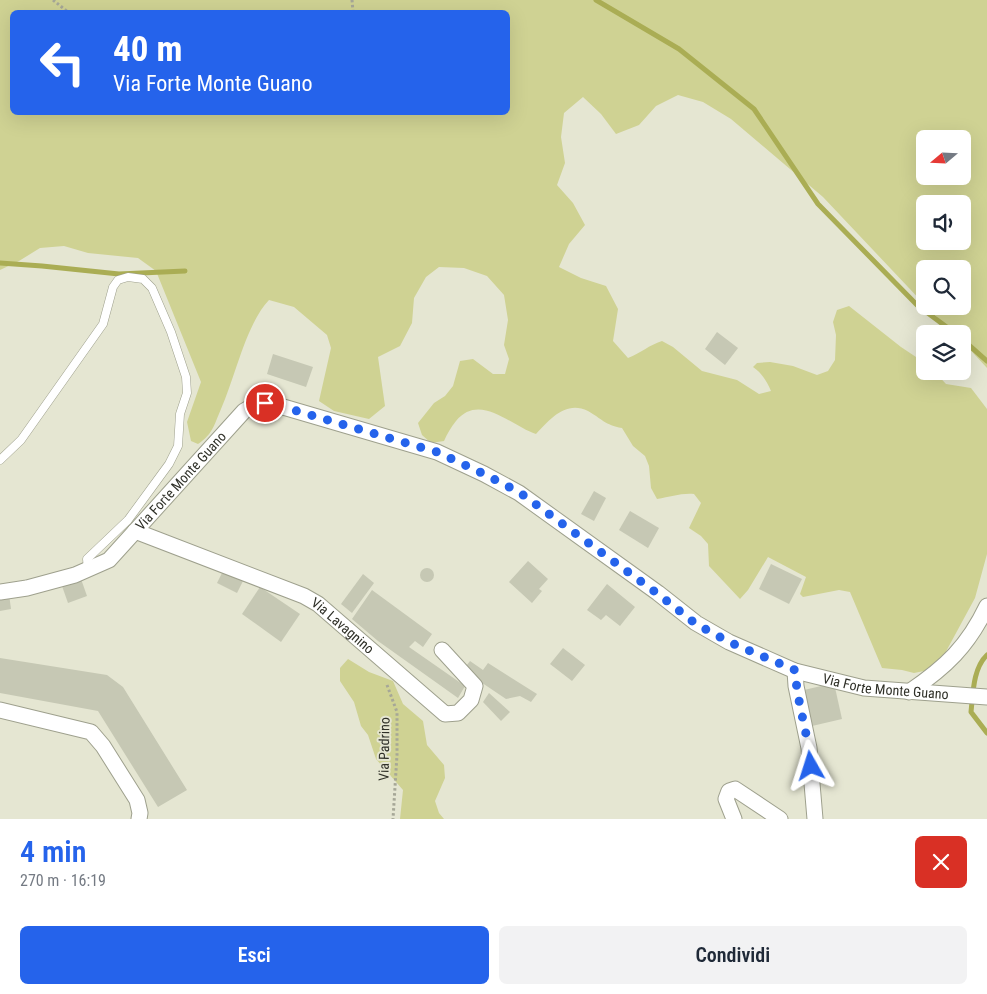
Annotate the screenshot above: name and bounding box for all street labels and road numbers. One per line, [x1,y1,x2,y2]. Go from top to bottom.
street label: Via Forte Monte Guano [132,428,229,533]
street label: Via Lavagnino [309,594,377,657]
street label: Via Forte Monte Guano [821,670,949,702]
street label: Via Padrino [375,717,393,781]

